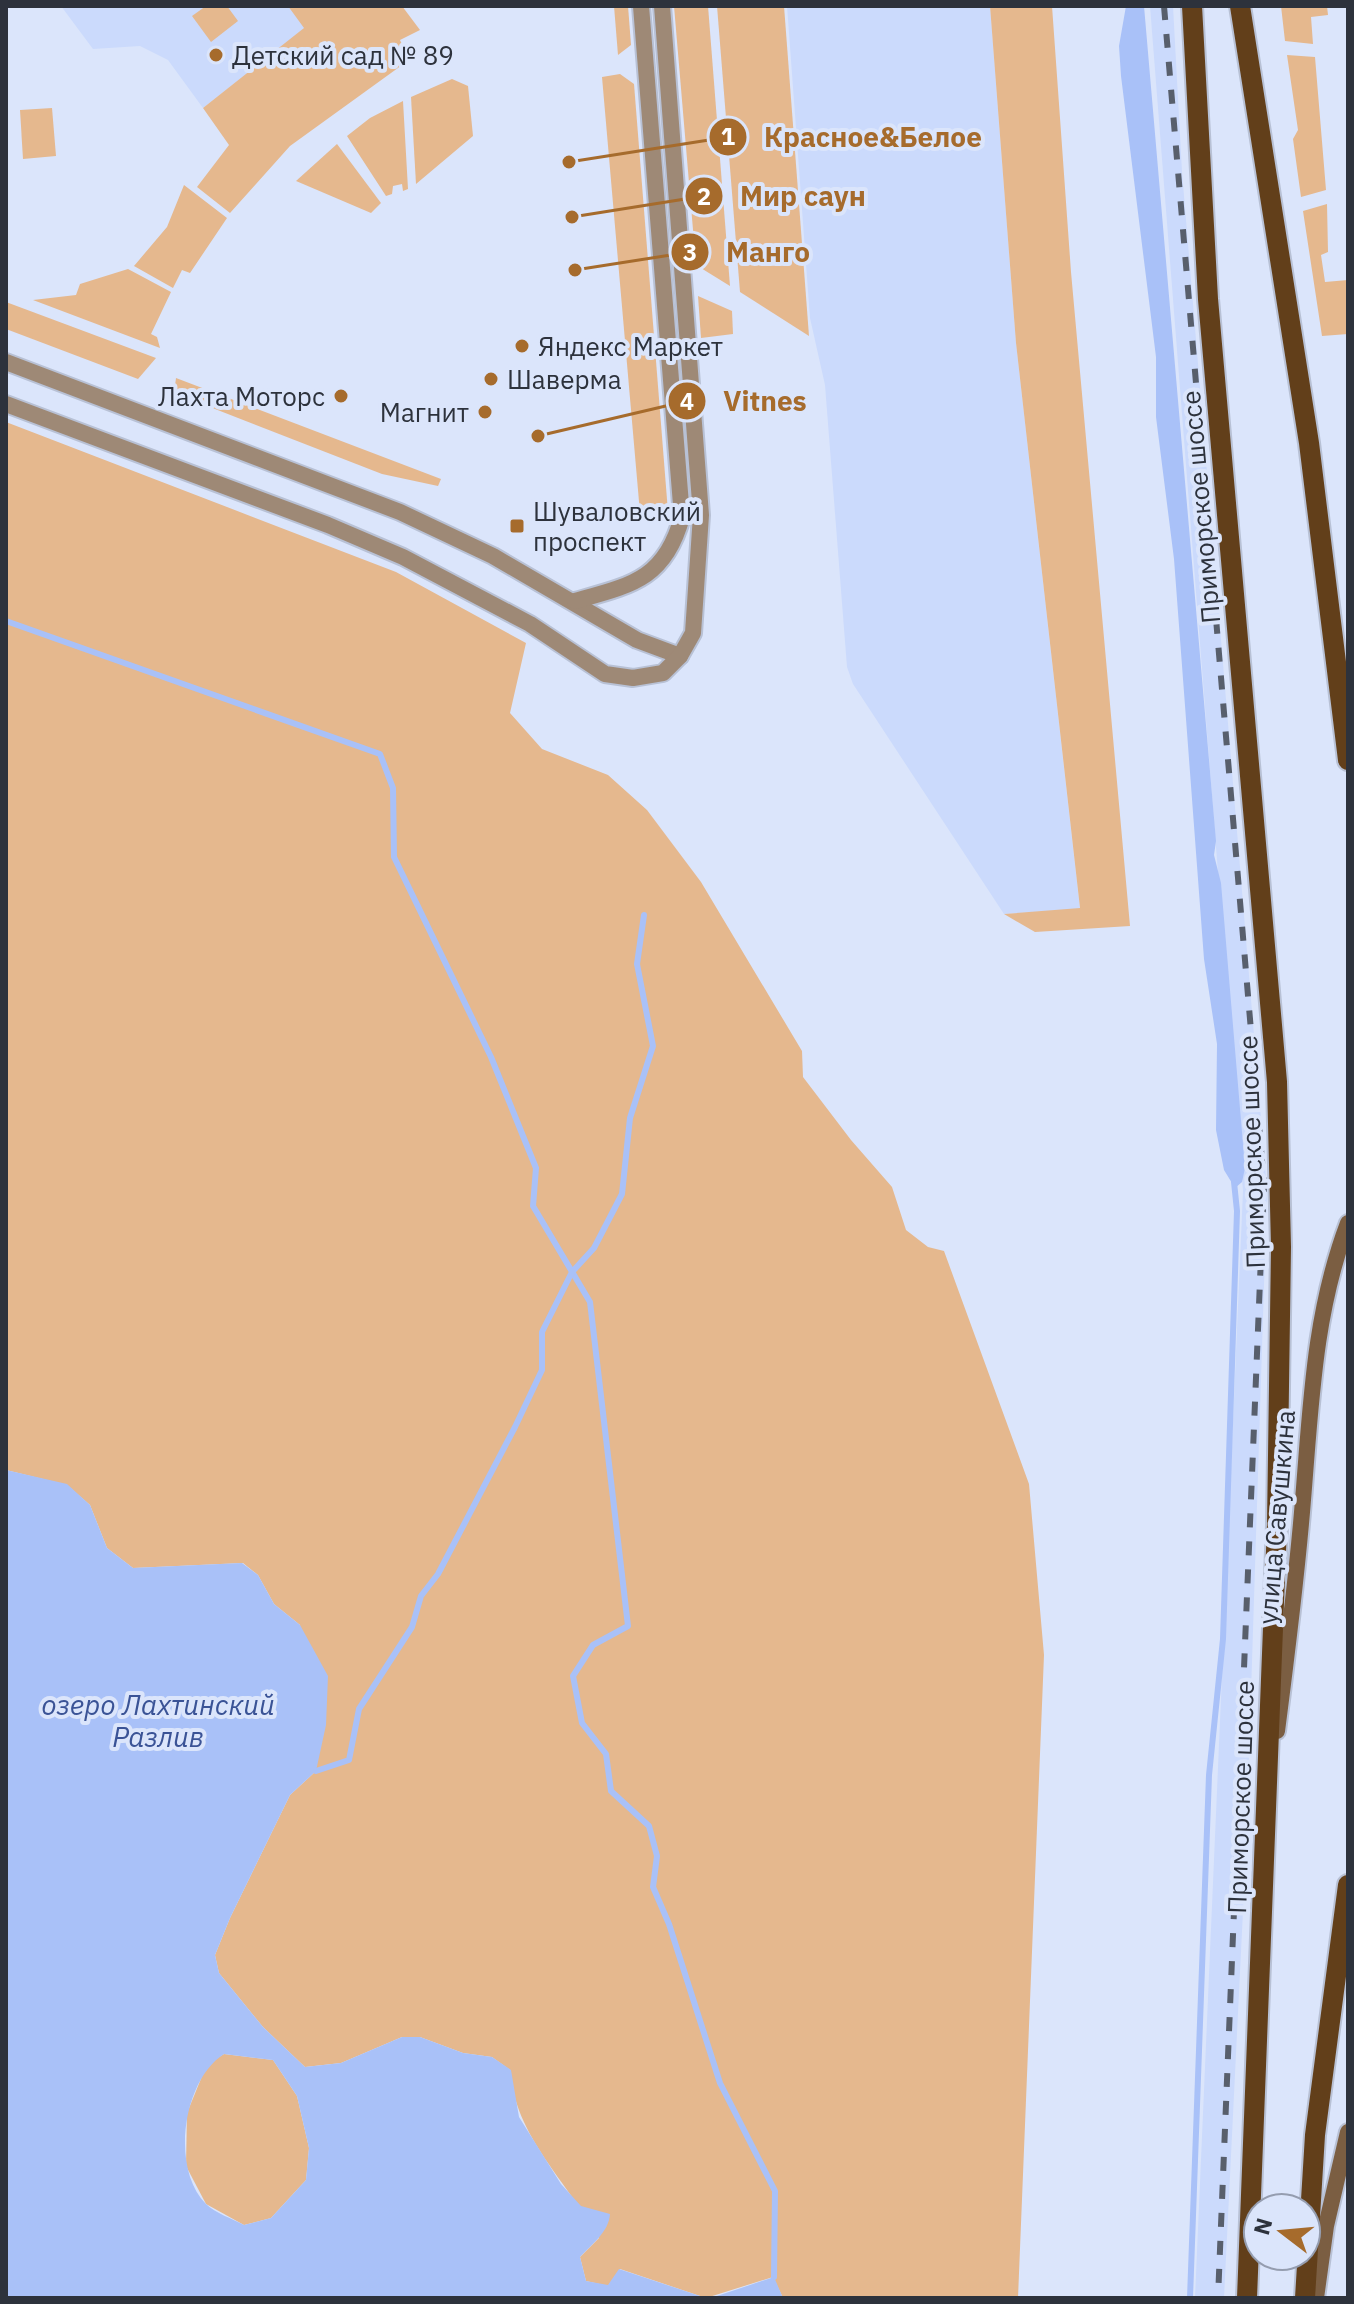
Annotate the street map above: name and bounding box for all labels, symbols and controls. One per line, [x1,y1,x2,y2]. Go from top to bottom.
place label: Детский сад № 89 [232,38,454,72]
marker: Детский сад № 89 [207,46,225,64]
callout: Красное&Белое [708,111,997,163]
text: Красное&Белое [764,118,982,155]
text: 1 [721,120,735,152]
callout: Мир саун [684,170,882,222]
text: Мир саун [740,177,866,214]
text: 2 [697,180,711,212]
callout: Манго [670,226,826,278]
text: Манго [726,233,810,270]
text: 3 [683,236,697,268]
place label: Яндекс Маркет [538,329,723,363]
marker: Яндекс Маркет [513,337,531,355]
place label: Шаверма [507,362,622,396]
marker: Шаверма [482,370,500,388]
callout: Vitnes [667,375,822,427]
place label: Лахта Моторс [158,379,325,413]
text: Vitnes [723,382,807,419]
text: 4 [680,385,694,417]
marker: Лахта Моторс [332,387,350,405]
street label: Приморское шоссе [1173,389,1227,625]
place label: Магнит [380,395,469,429]
marker: Магнит [476,403,494,421]
place label: Шуваловский проспект [533,494,701,558]
marker: Шуваловский проспект [508,517,526,535]
street label: Приморское шоссе [1230,1035,1272,1269]
street label: улица Савушкина [1250,1408,1302,1626]
street label: Приморское шоссе [1219,1680,1261,1914]
water label: озеро Лахтинский Разлив [41,1686,275,1755]
north arrow [1242,2192,1322,2272]
text: N [1246,2215,1278,2238]

